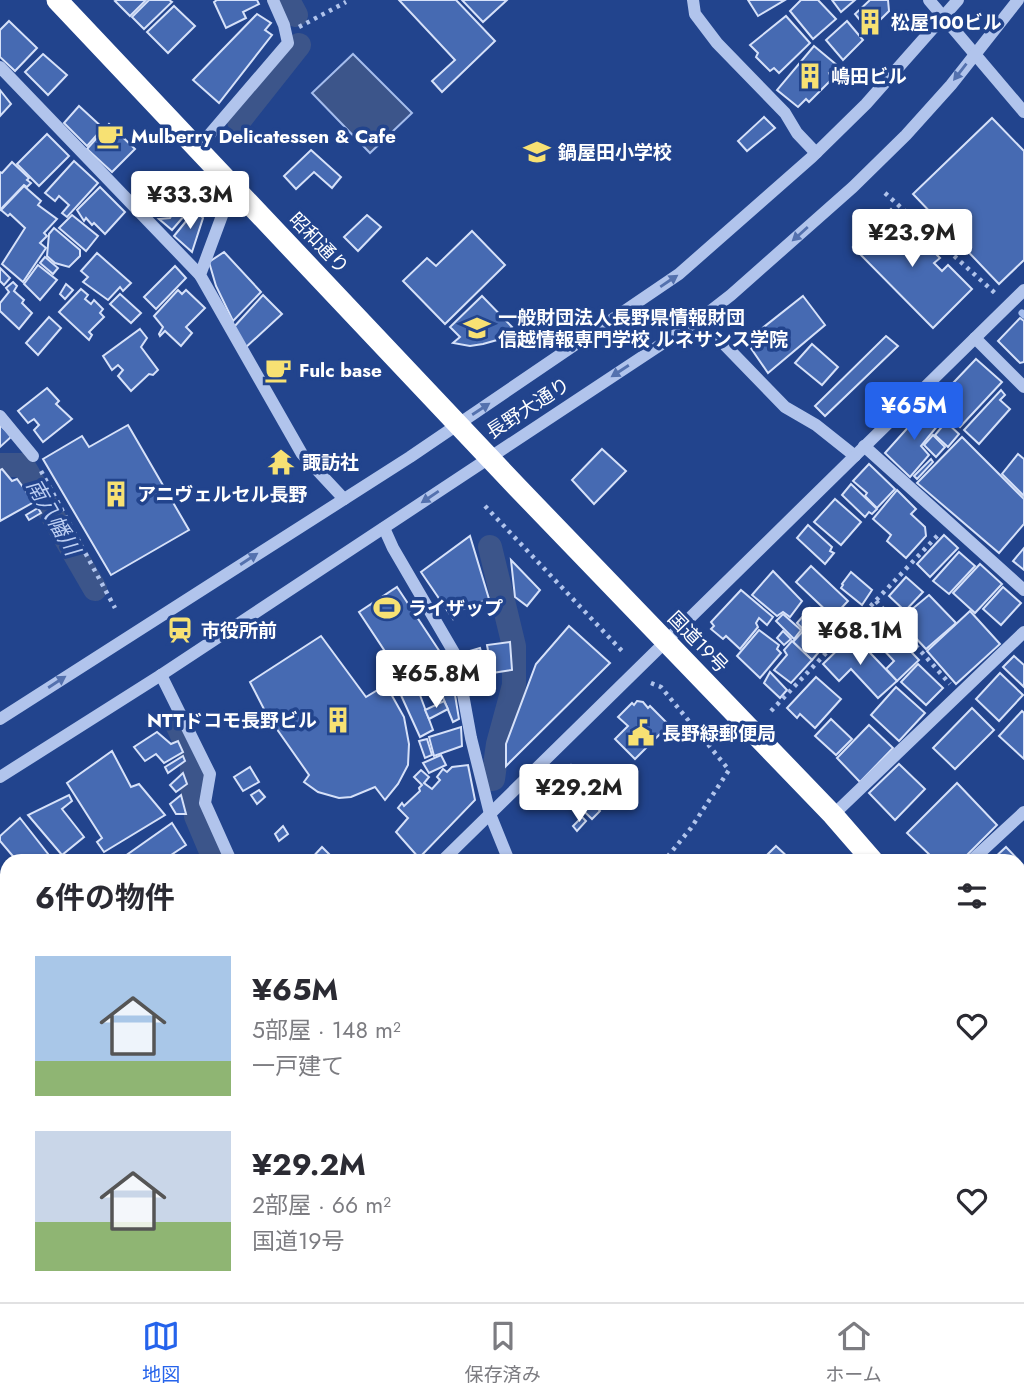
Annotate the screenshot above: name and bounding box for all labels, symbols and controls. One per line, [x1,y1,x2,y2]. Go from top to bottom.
building icon: 松屋100ビル [855,7,885,37]
place label: 松屋100ビル [891,9,1002,36]
building icon: 嶋田ビル [795,61,825,91]
place label: 嶋田ビル [831,63,907,90]
one-way arrow [953,63,968,81]
cafe icon: Mulberry Delicatessen & Cafe [95,121,125,151]
place label: Mulberry Delicatessen & Cafe [131,123,396,150]
school or university icon: 鍋屋田小学校 [522,137,552,167]
place label: 鍋屋田小学校 [557,139,672,166]
pin: ¥33.3M [133,172,247,231]
text: ¥33.3M [147,177,233,211]
street label: 昭和通り [283,206,355,280]
pin: ¥23.9M [855,210,969,269]
text: ¥23.9M [868,215,956,249]
one-way arrow [792,225,809,241]
one-way arrow [660,274,678,288]
place label: 一般財団法人長野県情報財団 信越情報専門学校 ルネサンス学院 [498,304,788,353]
school or university icon: 一般財団法人長野県情報財団 信越情報専門学校 ルネサンス学院 [462,313,492,343]
cafe icon: Fulc base [263,355,293,385]
place label: Fulc base [299,357,382,384]
one-way arrow [610,364,629,377]
street label: 長野大通り [481,371,575,445]
pin: ¥65M [873,382,955,442]
text: ¥65M [881,388,947,422]
one-way arrow [472,403,491,416]
temple icon: 諏訪社 [266,447,296,477]
place label: 諏訪社 [302,449,359,476]
water label: 南八幡川 [19,473,88,563]
building icon: アニヴェルセル長野 [101,479,131,509]
place label: アニヴェルセル長野 [137,481,308,508]
one-way arrow [421,490,439,504]
one-way arrow [239,553,259,566]
sports icon: ライザップ [372,593,402,623]
place label: ライザップ [408,595,503,622]
street label: 国道19号 [662,605,734,679]
pin: ¥68.1M [803,608,917,667]
text: ¥68.1M [818,613,902,647]
station icon: 市役所前 [165,615,195,645]
place label: 市役所前 [201,617,277,644]
pin: ¥65.8M [379,650,493,710]
text: ¥65.8M [392,656,480,690]
one-way arrow [48,675,67,688]
building icon: NTTドコモ長野ビル [323,705,353,735]
place label: NTTドコモ長野ビル [147,707,317,734]
public building icon: 長野緑郵便局 [626,718,656,748]
place label: 長野緑郵便局 [662,720,776,747]
pin: ¥29.2M [522,764,636,824]
text: ¥29.2M [535,770,623,804]
text: 6件の物件 [35,876,175,919]
icon: filters [953,877,991,915]
text: ¥65M [252,968,338,1011]
icon: home [91,984,175,1068]
icon: heart [953,1007,991,1045]
text: 5部屋 · 148 m² [252,1013,401,1047]
text: 一戸建て [252,1049,344,1083]
text: ¥29.2M [252,1143,366,1186]
icon: home [91,1159,175,1243]
icon: heart [953,1182,991,1220]
text: 2部屋 · 66 m² [252,1188,391,1222]
text: 国道19号 [252,1224,345,1258]
tab: 地図 [142,1317,180,1388]
tab: 保存済み [465,1317,541,1388]
tab: ホーム [825,1317,882,1388]

